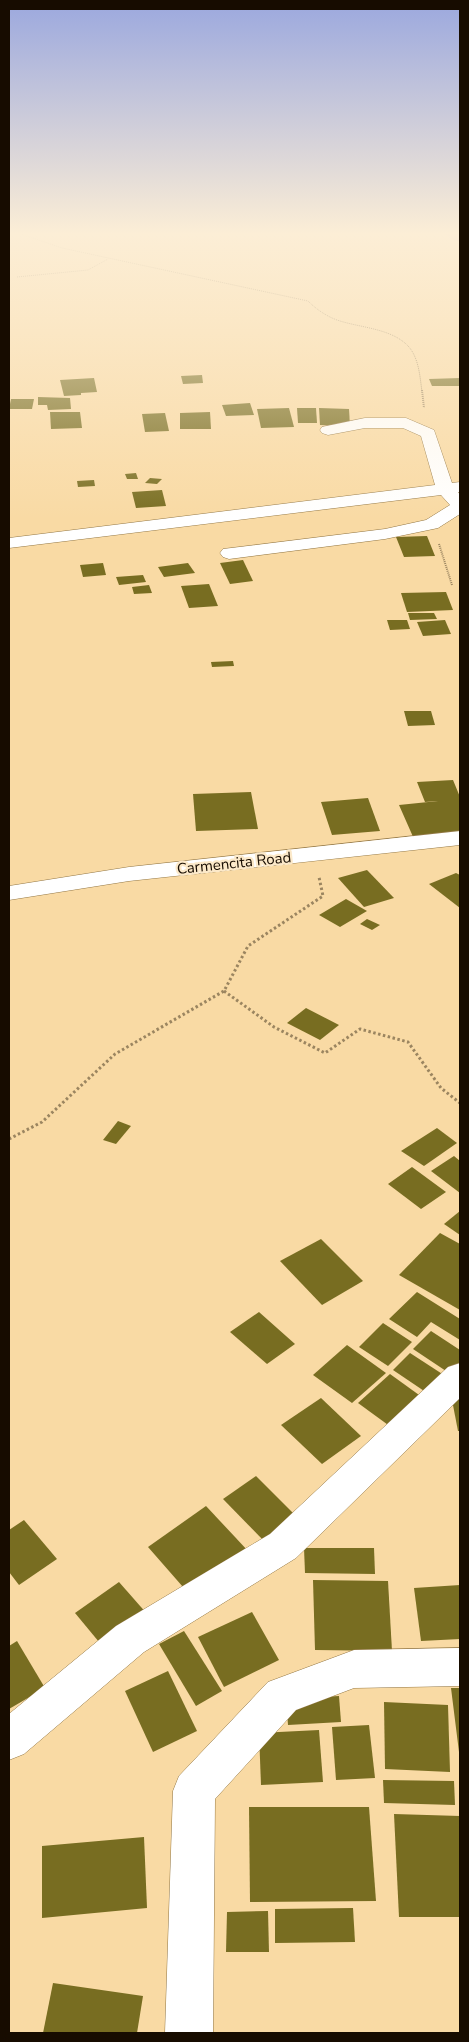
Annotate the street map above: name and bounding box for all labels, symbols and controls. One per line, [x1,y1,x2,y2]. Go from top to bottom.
street label: Carmencita Road [176,847,292,879]

